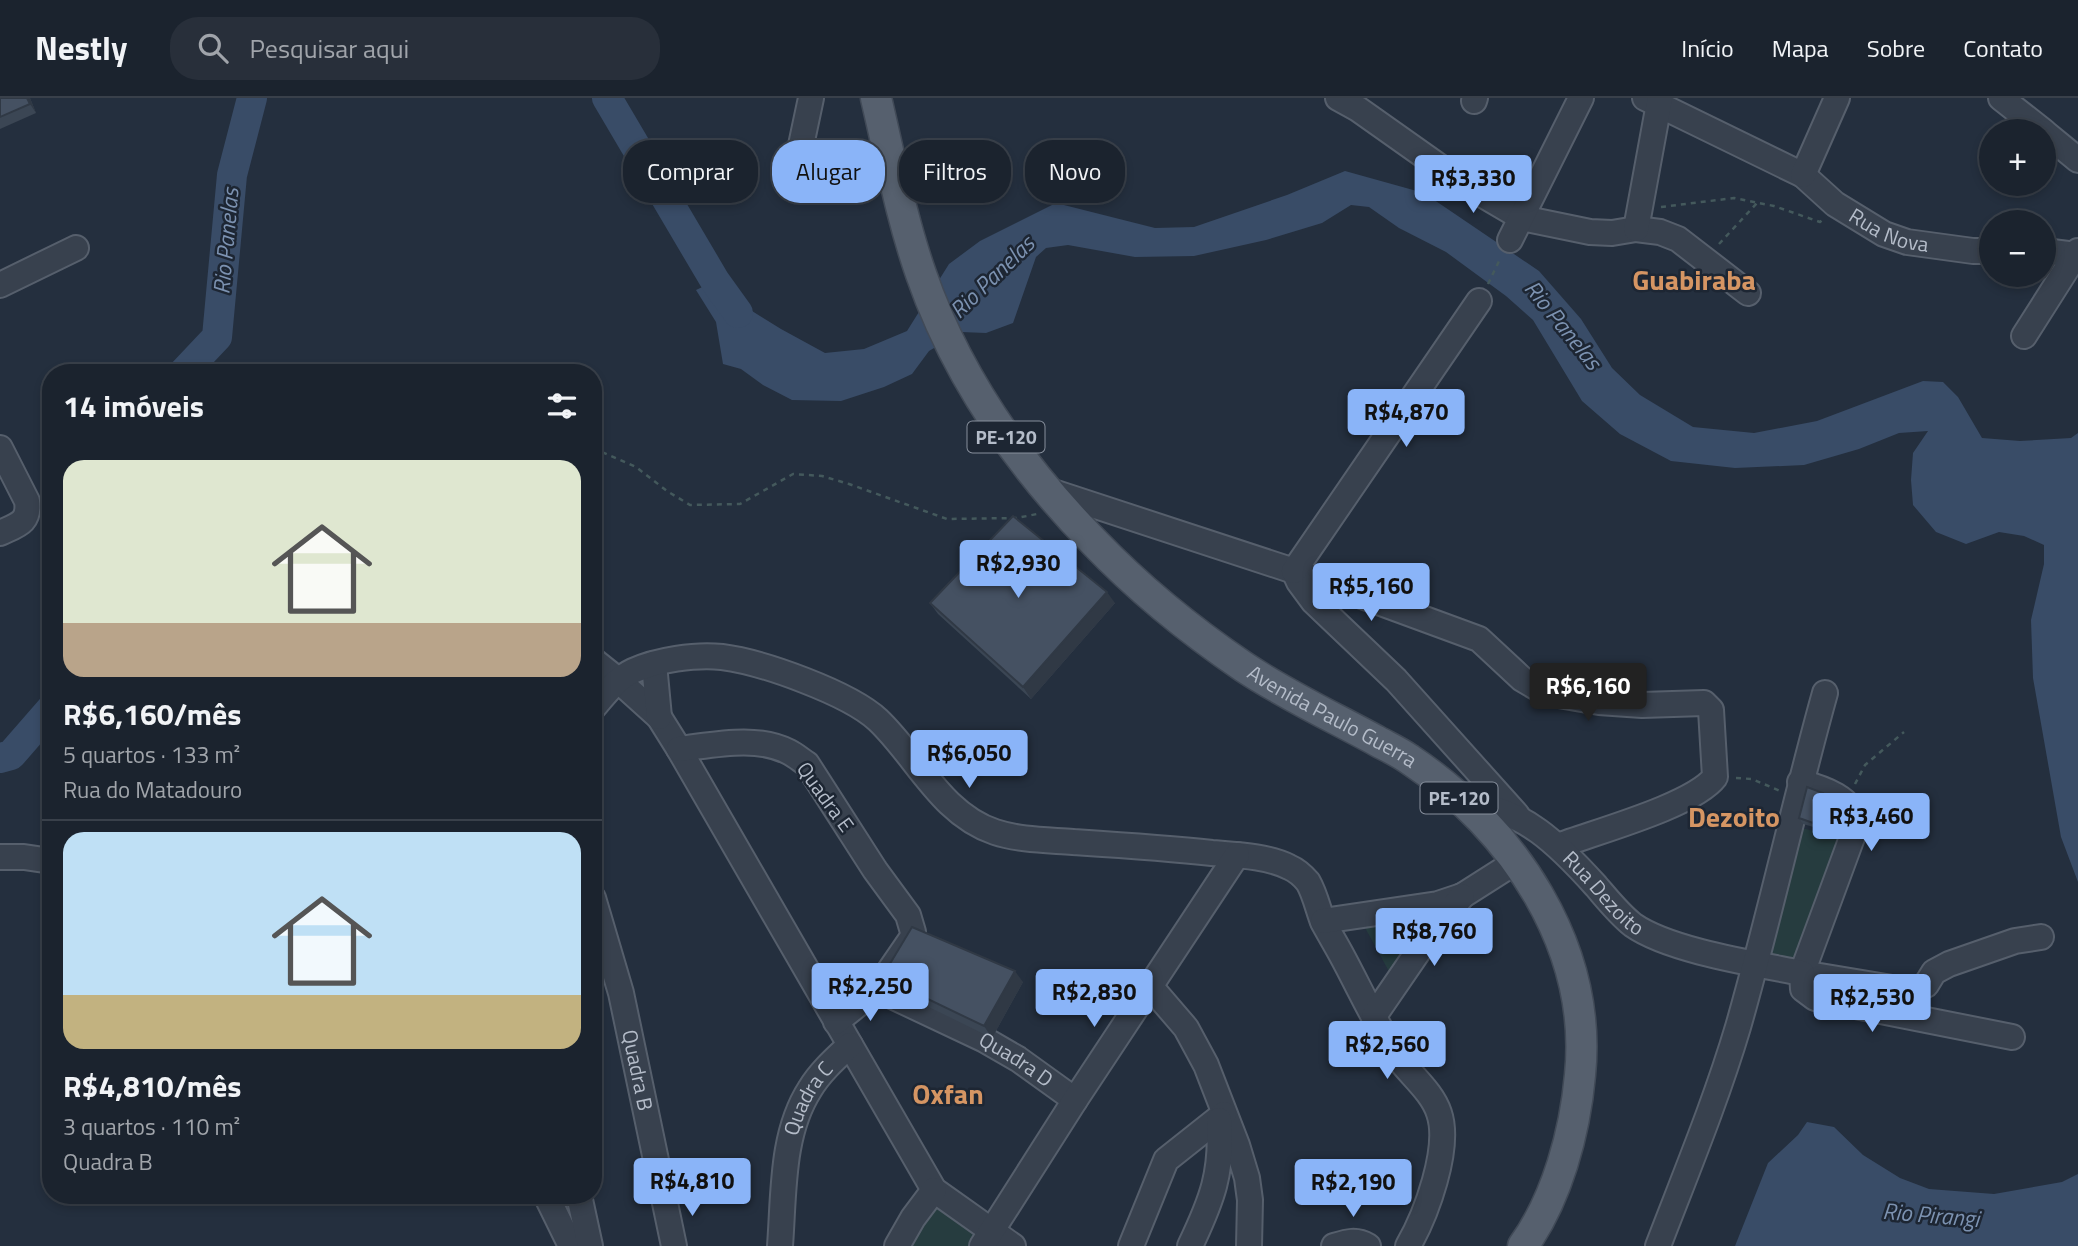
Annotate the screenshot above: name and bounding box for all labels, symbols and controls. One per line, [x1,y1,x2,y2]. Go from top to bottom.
search box [170,17,660,80]
text: Nestly [35,23,128,73]
icon: search [194,29,232,67]
text: Pesquisar aqui [250,29,409,68]
text: Início [1681,30,1734,66]
text: Mapa [1772,30,1829,66]
text: Sobre [1867,30,1925,66]
text: Contato [1963,30,2043,66]
map controls [1979,119,2056,287]
button: + [1979,119,2056,196]
chip: Comprar [623,140,758,203]
chip: Alugar [772,140,885,203]
chip: Filtros [899,140,1011,203]
chip: Novo [1025,140,1125,203]
pin: R$3,330 [1408,156,1538,215]
text: R$3,330 [1431,160,1515,195]
water label: Rio Panelas [203,184,248,296]
street label: Rua Nova [1843,199,1931,260]
button: − [1979,210,2056,287]
water label: Rio Panelas [941,226,1044,326]
district label: Guabiraba [1632,258,1756,301]
water label: Rio Panelas [1516,272,1612,379]
text: 14 imóveis [63,383,204,429]
icon: filters [543,387,581,425]
pin: R$4,870 [1341,390,1471,449]
text: R$4,870 [1364,394,1448,429]
road number: PE-120 [968,422,1044,452]
icon: home [259,506,385,632]
pin: R$2,930 [953,540,1083,600]
text: R$2,930 [976,545,1060,580]
pin: R$5,160 [1306,564,1436,623]
text: R$5,160 [1329,568,1413,603]
street label: Avenida Paulo Guerra [1241,656,1424,775]
pin: R$6,160 [1523,664,1653,723]
text: R$6,160 [1546,668,1630,703]
text: R$6,160/mês [63,691,241,737]
pin: R$6,050 [904,730,1034,790]
text: R$6,050 [927,735,1011,770]
text: 5 quartos · 133 m² [63,737,240,772]
street label: Quadra E [789,754,862,838]
text: Rua do Matadouro [63,772,242,807]
road number: PE-120 [1420,782,1498,814]
pin: R$3,460 [1806,794,1936,853]
district label: Dezoito [1688,795,1780,838]
text: R$3,460 [1829,798,1913,833]
street label: Rua Dezoito [1556,843,1651,943]
icon: home [259,878,385,1004]
pin: R$8,760 [1369,908,1499,968]
text: R$8,760 [1392,913,1476,948]
pin: R$2,250 [805,964,935,1023]
text: R$2,250 [828,968,912,1003]
pin: R$2,830 [1029,970,1159,1029]
text: R$2,830 [1052,974,1136,1009]
pin: R$2,530 [1807,974,1937,1034]
text: R$2,530 [1830,979,1914,1014]
pin: R$2,560 [1322,1021,1452,1081]
street label: Quadra D [973,1023,1060,1094]
text: R$2,560 [1345,1026,1429,1061]
street label: Quadra B [614,1027,662,1114]
street label: Quadra C [775,1054,840,1139]
text: R$4,810/mês [63,1063,241,1109]
district label: Oxfan [912,1072,984,1115]
text: 3 quartos · 110 m² [63,1109,240,1144]
text: Quadra B [63,1144,153,1179]
pin: R$4,810 [627,1158,757,1218]
pin: R$2,190 [1288,1160,1418,1219]
text: R$4,810 [650,1163,734,1198]
text: R$2,190 [1311,1164,1395,1199]
water label: Rio Pirangi [1881,1193,1983,1236]

